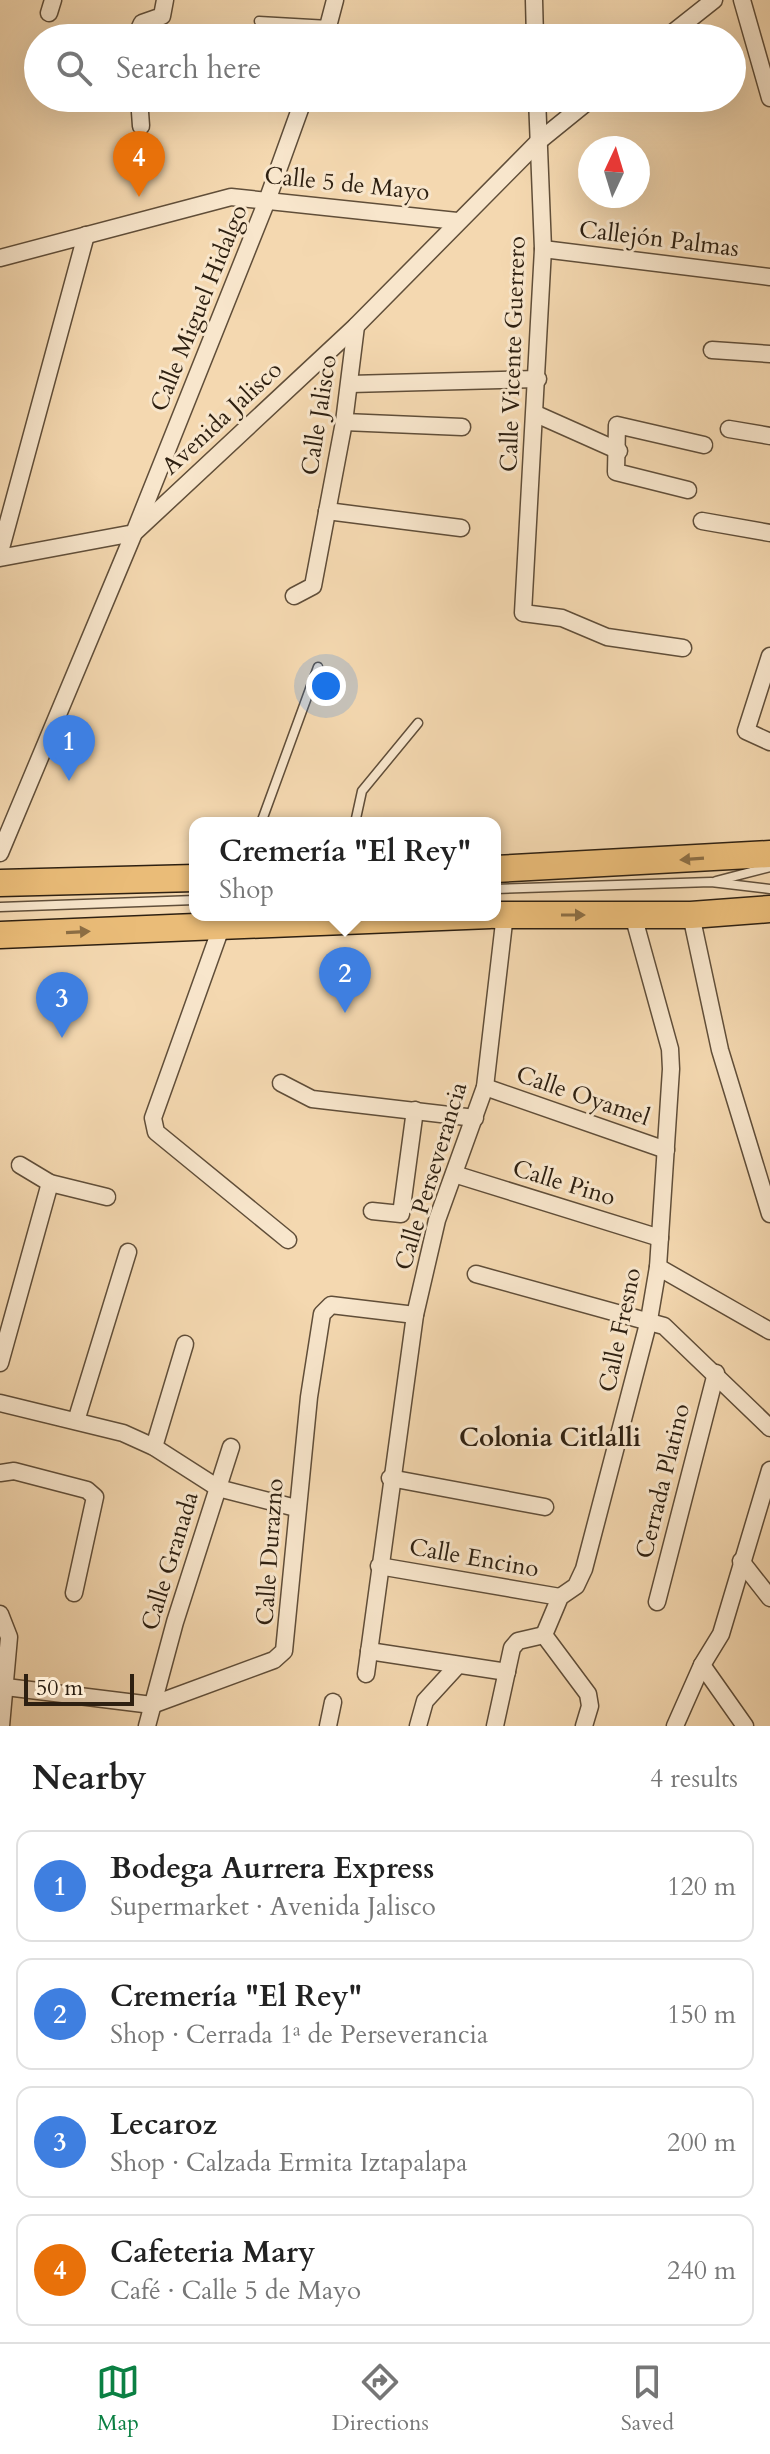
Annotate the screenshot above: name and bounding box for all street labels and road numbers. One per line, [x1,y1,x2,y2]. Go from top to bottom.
street label: Calle 5 de Mayo [263,159,431,209]
street label: Calle Miguel Hidalgo [142,200,256,416]
street label: Callejón Palmas [577,213,741,265]
street label: Calle Vicente Guerrero [492,235,534,473]
street label: Calle Jalisco [293,352,345,478]
street label: Avenida Jalisco [155,354,289,482]
street label: Calle Oyamel [512,1058,654,1134]
street label: Calle Perseverancia [387,1077,475,1274]
street label: Calle Pino [509,1152,619,1214]
street label: Calle Fresno [591,1265,649,1395]
street label: Cerrada Platino [628,1400,698,1562]
street label: Calle Durazno [248,1477,292,1627]
street label: Calle Granada [133,1487,207,1634]
street label: Calle Encino [407,1530,541,1586]

